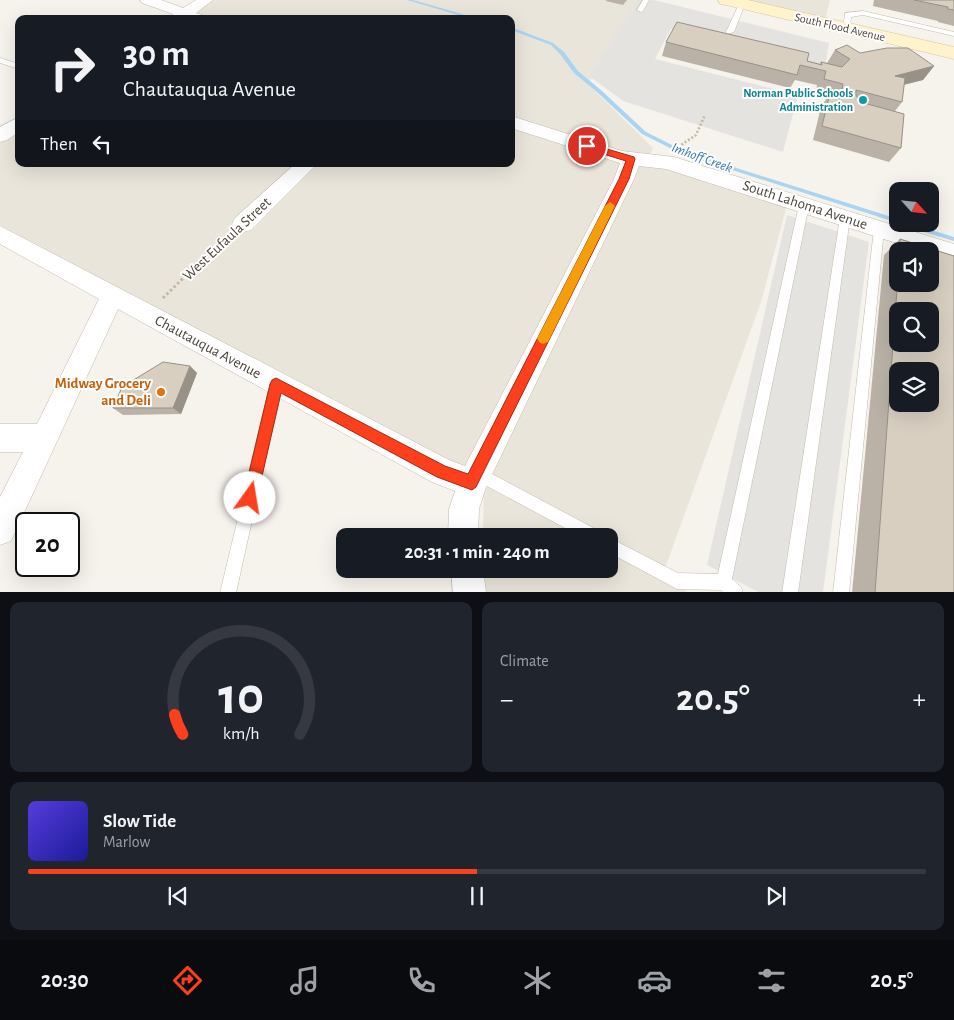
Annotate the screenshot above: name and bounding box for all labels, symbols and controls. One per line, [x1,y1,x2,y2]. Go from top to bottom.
street label: South Flood Avenue [794,11,886,43]
icon: right [40,35,105,100]
text: 30 m [123,37,190,72]
text: Chautauqua Avenue [123,78,296,100]
place label: Norman Public Schools Administration [743,87,853,113]
marker: Norman Public Schools Administration [857,94,869,106]
pin [566,125,608,167]
icon: left [88,130,116,158]
icon: arrive [573,132,601,160]
text: Then [40,135,78,154]
water label: Imhoff Creek [670,141,735,176]
street label: South Lahoma Avenue [741,178,869,232]
north arrow [889,182,939,232]
map controls [889,182,939,412]
street label: West Eufaula Street [180,194,274,283]
button: sound [889,242,939,292]
button: search [889,302,939,352]
street label: Chautauqua Avenue [152,313,264,381]
button: layers [889,362,939,412]
place label: Midway Grocery and Deli [55,376,151,408]
marker: Midway Grocery and Deli [155,386,167,398]
position arrow [223,471,275,523]
speed limit sign: 20 [15,512,80,577]
text: 20:31 · 1 min · 240 m [404,543,550,562]
text: Climate [500,653,549,669]
text: 10 [218,671,264,723]
text: 20.5° [676,680,750,718]
text: − [500,686,513,714]
text: + [913,686,926,714]
text: km/h [223,725,259,743]
text: Slow Tide [103,812,176,831]
text: Marlow [103,834,150,850]
icon: previous [164,882,192,910]
icon: pause [463,882,491,910]
icon: next [762,882,790,910]
icon: directions [170,963,205,998]
icon: music [287,963,322,998]
icon: phone [404,963,439,998]
icon: climate [520,963,555,998]
icon: car [637,963,672,998]
icon: filters [754,963,789,998]
text: 20:30 [41,969,89,991]
text: 20.5° [870,969,913,991]

